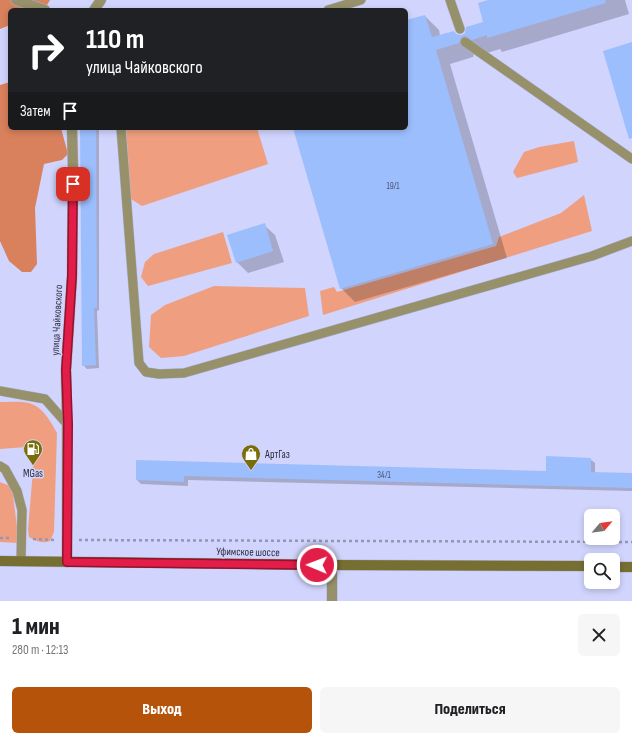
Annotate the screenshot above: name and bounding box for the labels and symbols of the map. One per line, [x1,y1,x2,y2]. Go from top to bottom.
pin [56,167,90,201]
house number: 19/1 [387,181,400,192]
street label: улица Чайковского [49,284,65,356]
fuel station icon: MGas [22,438,44,466]
shop icon: АртГаз [240,443,262,471]
place label: АртГаз [264,448,290,461]
place label: MGas [23,467,43,480]
house number: 34/1 [377,470,392,481]
north arrow [584,509,620,545]
position arrow [296,544,338,586]
street label: Уфимское шоссе [216,545,280,559]

